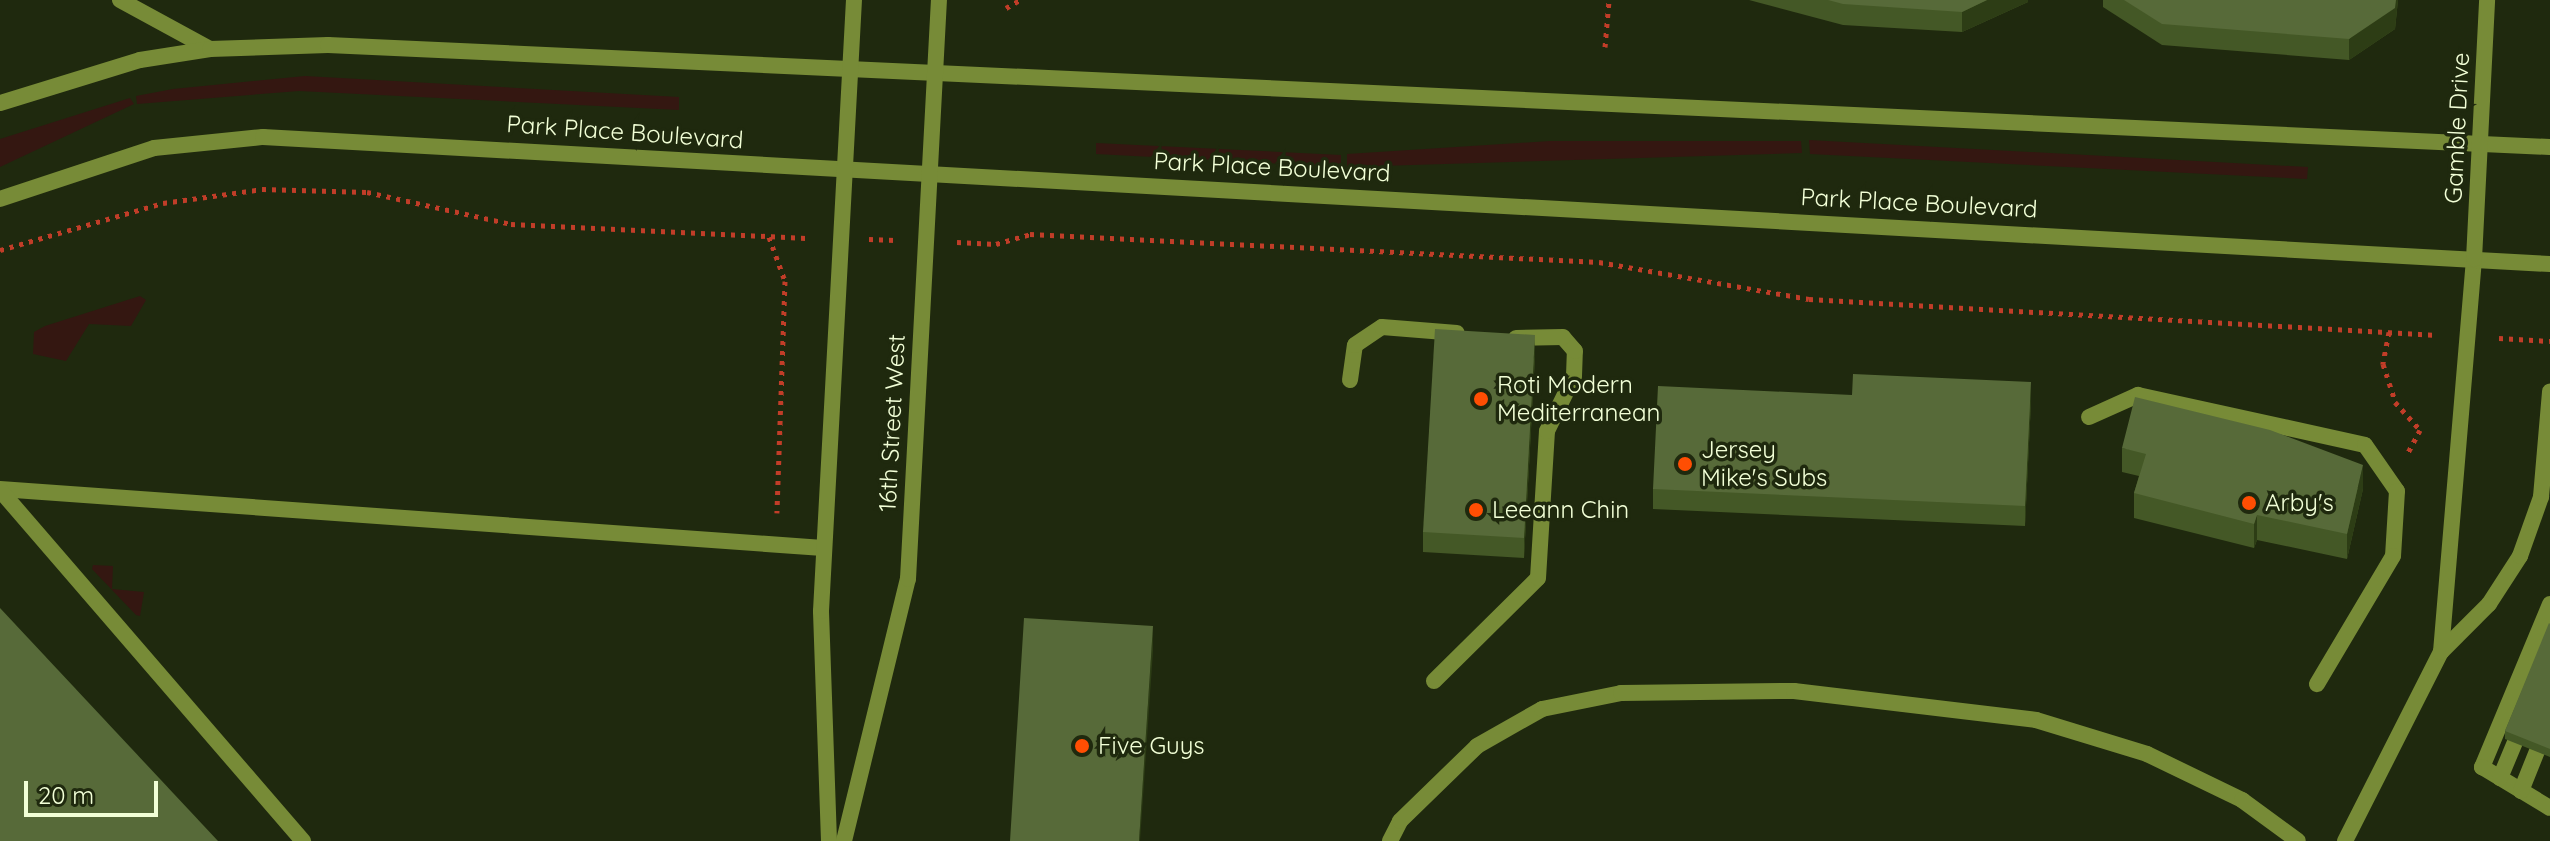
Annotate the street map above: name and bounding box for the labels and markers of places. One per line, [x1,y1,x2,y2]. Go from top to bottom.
place label: Roti Modern Mediterranean [1497,371,1660,427]
marker: Roti Modern Mediterranean [1472,390,1490,408]
place label: Jersey Mike's Subs [1701,436,1827,492]
marker: Jersey Mike's Subs [1676,455,1694,473]
place label: Arby's [2265,489,2334,517]
marker: Arby's [2240,494,2258,512]
place label: Leeann Chin [1492,496,1629,524]
marker: Leeann Chin [1467,501,1485,519]
place label: Five Guys [1098,732,1204,760]
marker: Five Guys [1073,737,1091,755]

